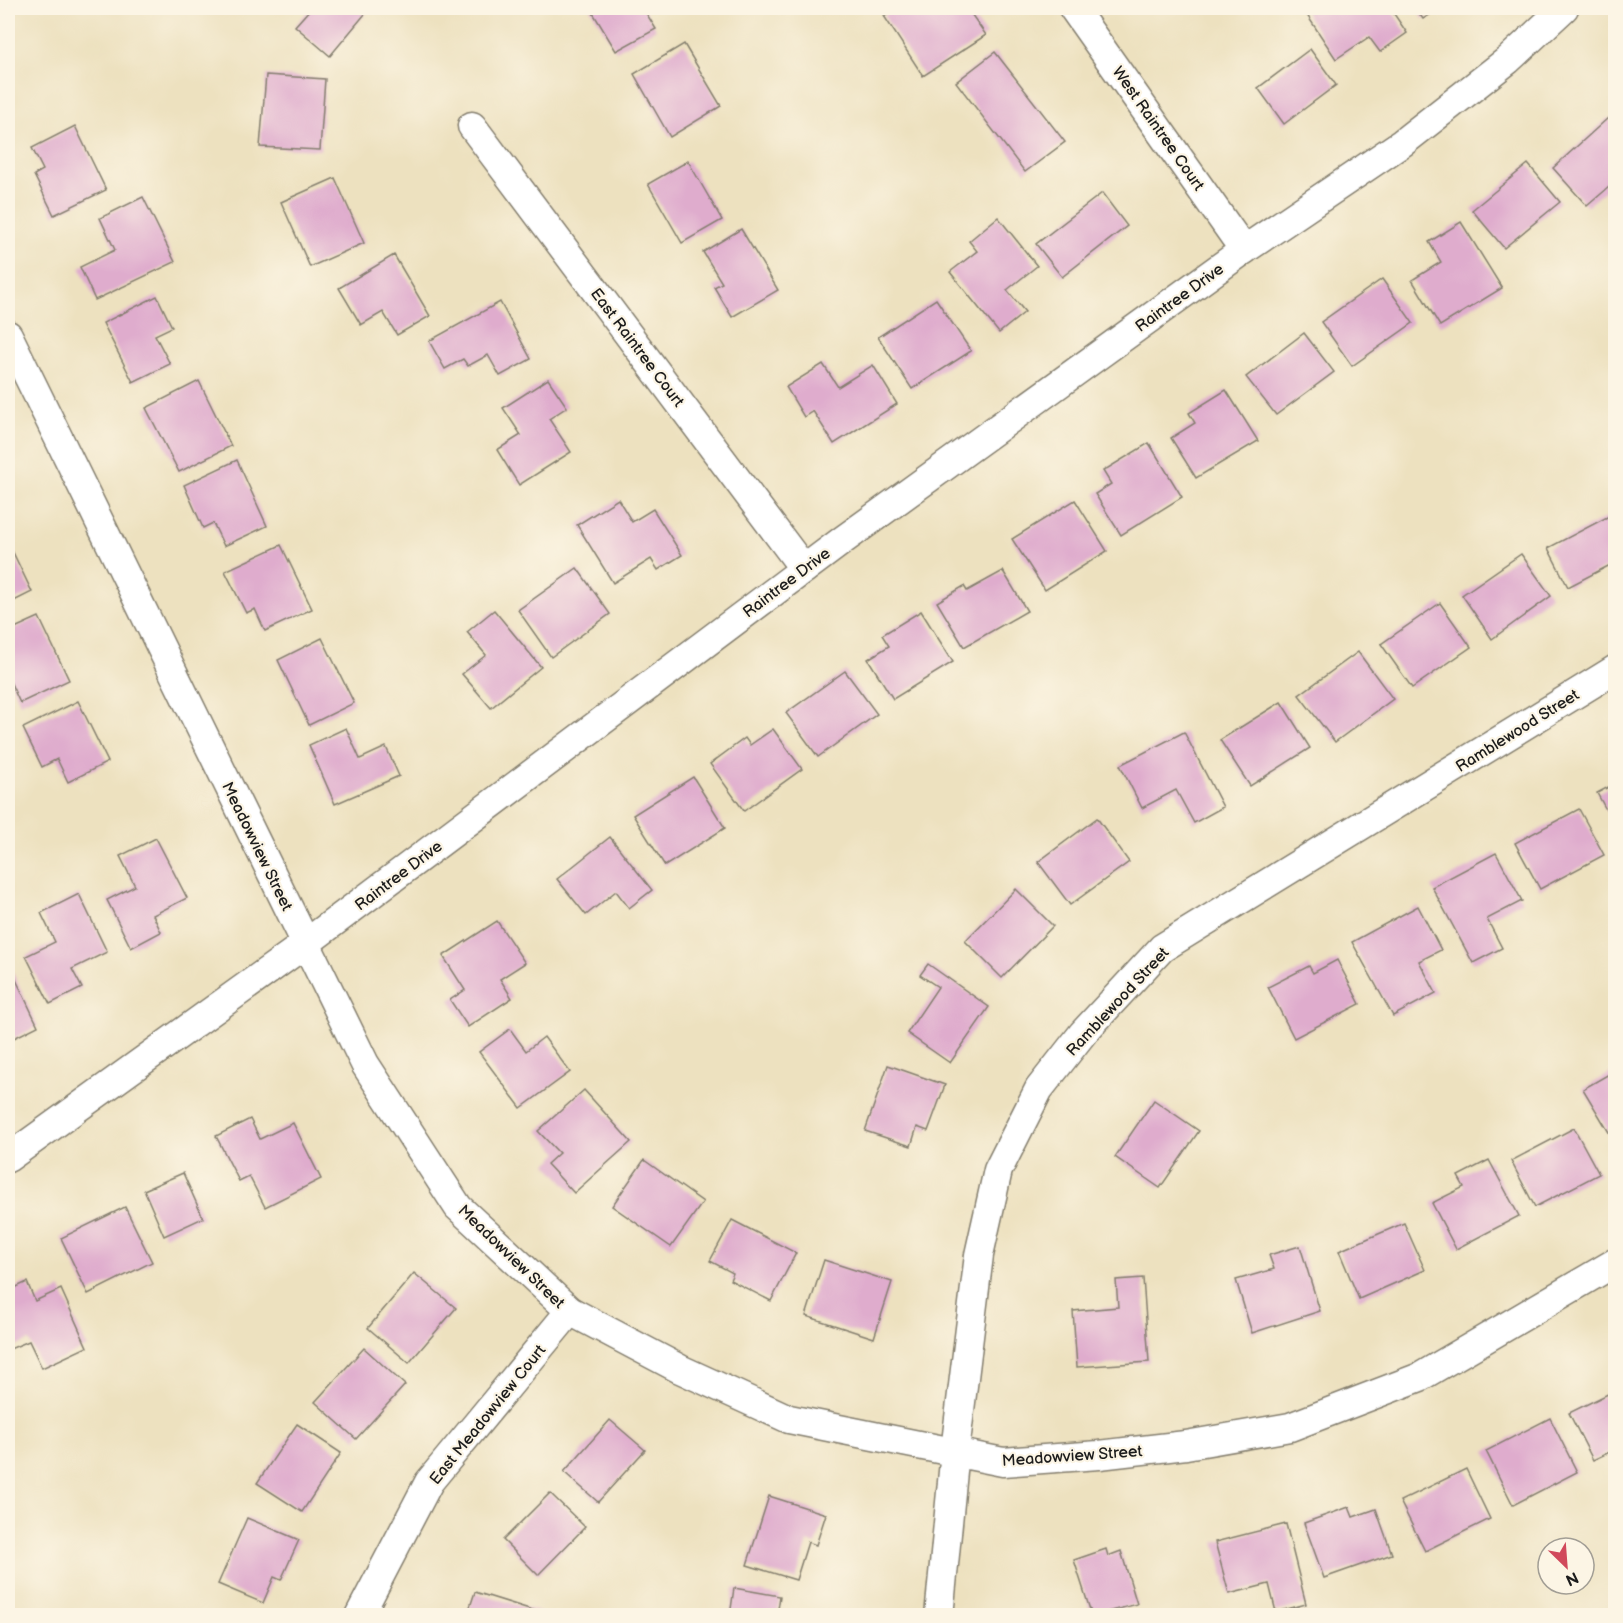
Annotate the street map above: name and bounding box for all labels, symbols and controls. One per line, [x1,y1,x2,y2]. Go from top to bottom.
street label: West Raintree Court [1108,63,1208,195]
street label: Raintree Drive [1132,260,1228,337]
street label: East Raintree Court [586,285,688,411]
street label: Raintree Drive [739,544,835,622]
street label: Ramblewood Street [1453,686,1583,777]
street label: Meadowview Street [217,779,296,914]
street label: Raintree Drive [351,837,447,915]
street label: Ramblewood Street [1063,944,1173,1060]
street label: Meadowview Street [454,1201,568,1313]
street label: East Meadowview Court [426,1341,550,1489]
street label: Meadowview Street [1001,1442,1143,1471]
north arrow [1536,1536,1596,1596]
text: N [1562,1567,1581,1589]

